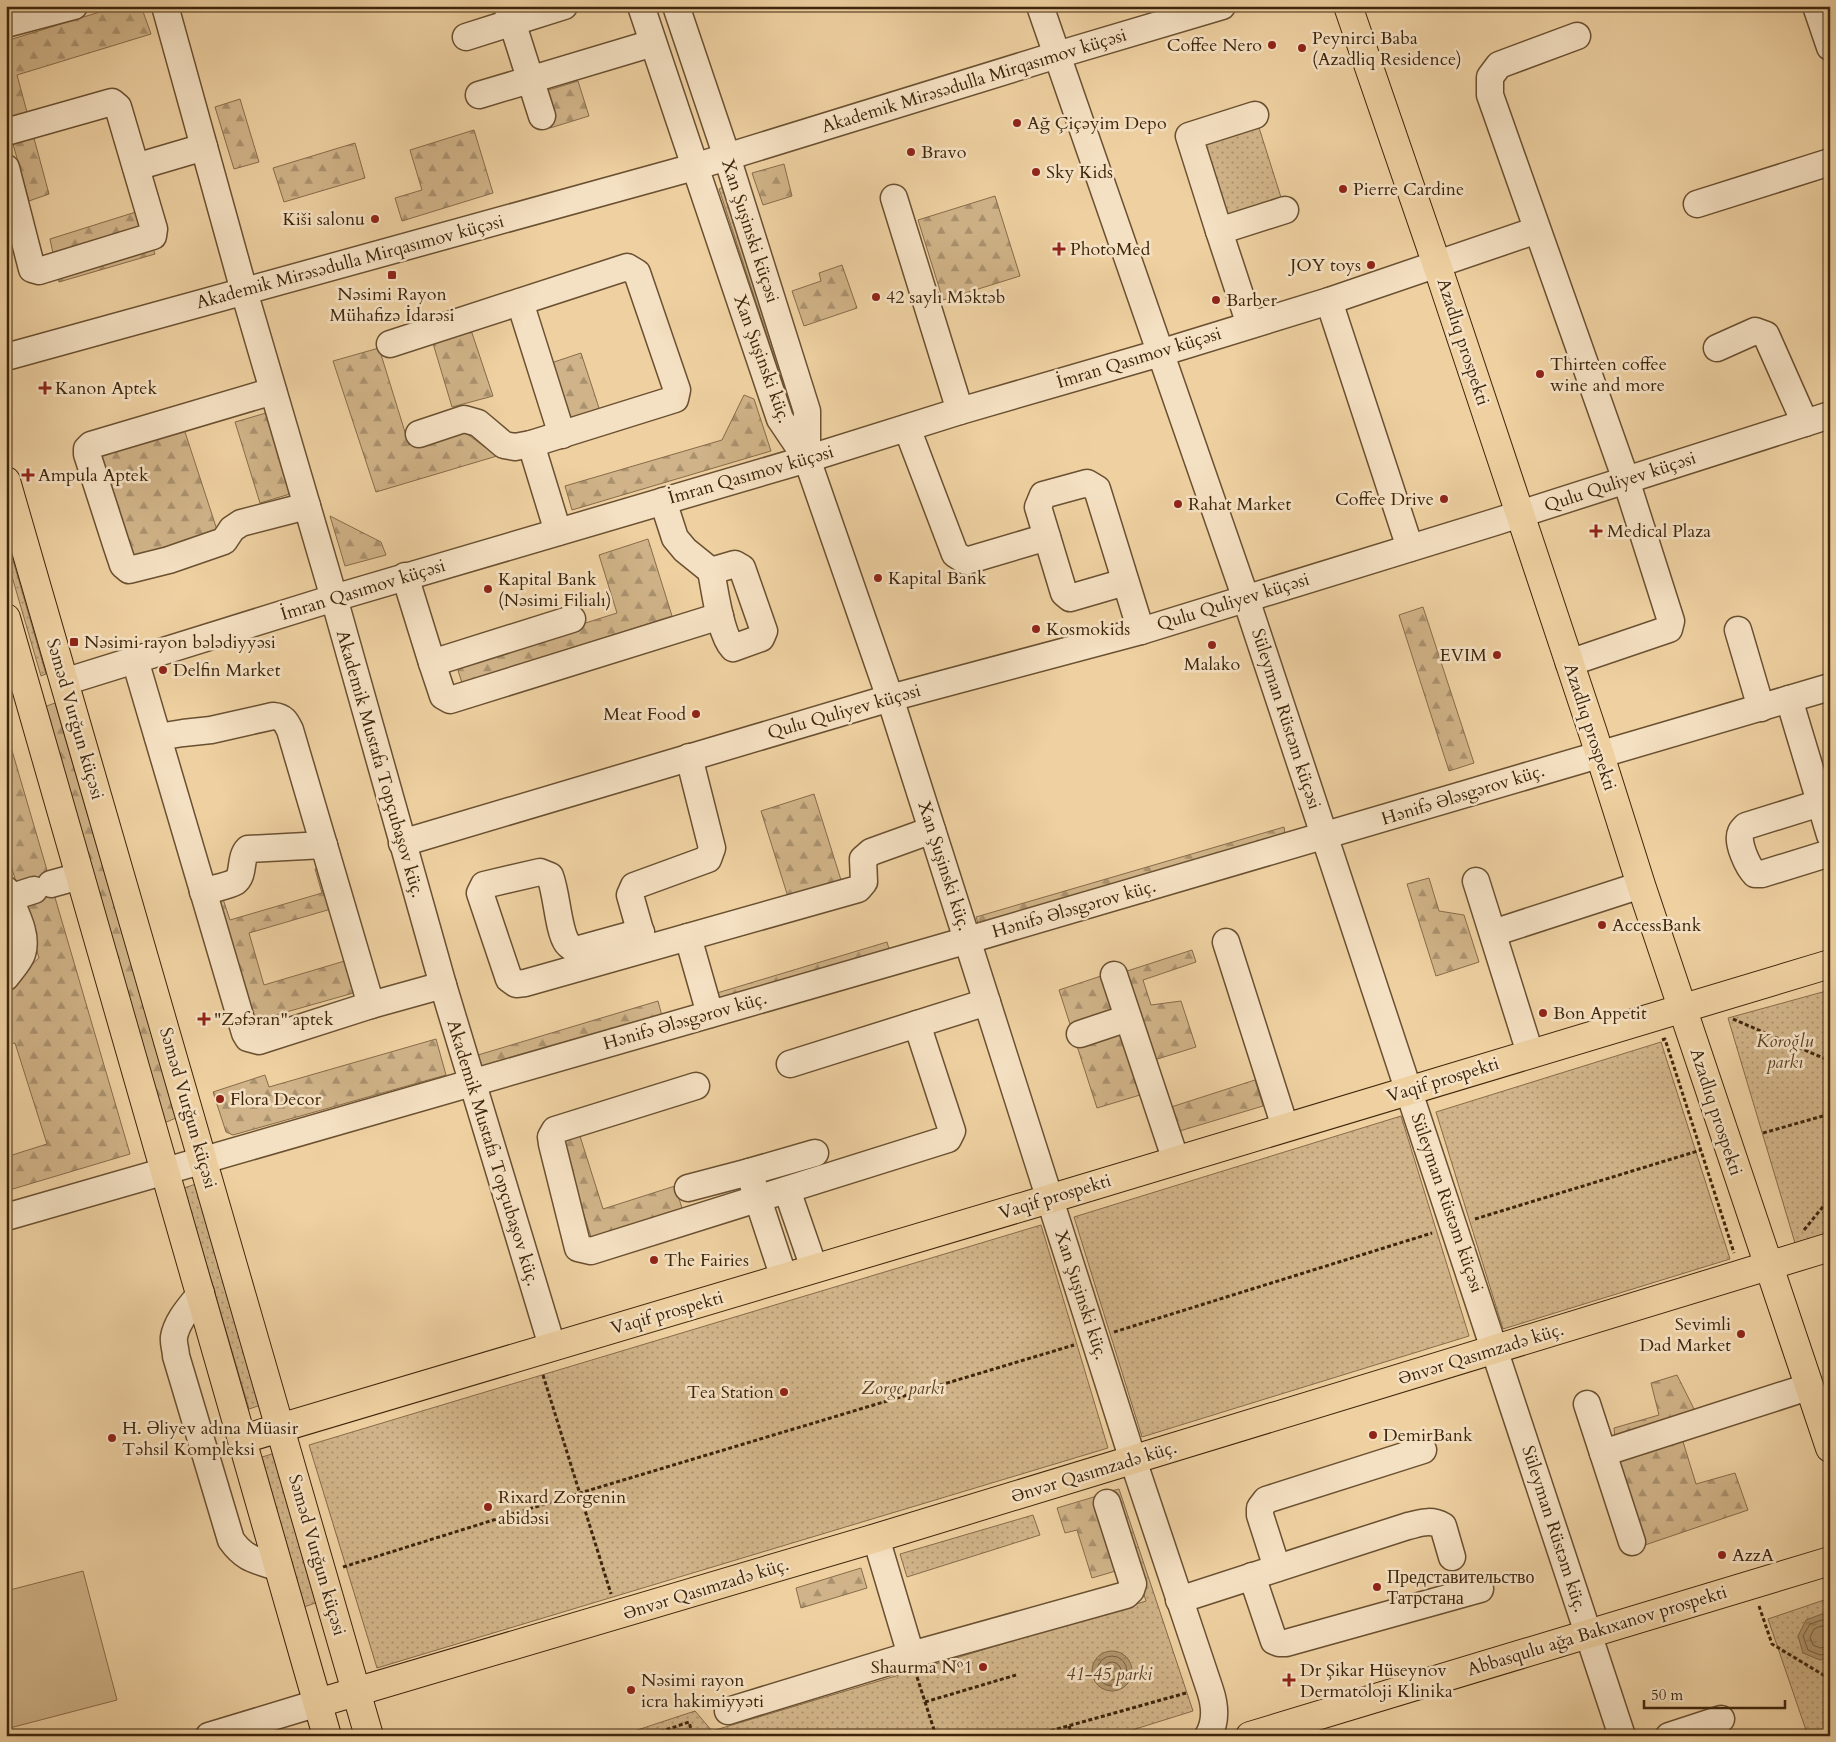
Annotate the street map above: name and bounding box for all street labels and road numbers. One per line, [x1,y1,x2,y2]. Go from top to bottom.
street label: Akademik Mirəsədulla Mirqasımov küçəsi [818,23,1130,139]
street label: Xan Şuşinski küçəsi [715,156,785,306]
street label: Akademik Mirəsədulla Mirqasımov küçəsi [193,209,507,315]
street label: Azadlıq prospekti [1431,275,1495,409]
street label: Xan Şuşinski küç. [727,291,797,427]
street label: İmran Qasımov küçəsi [1054,321,1224,395]
street label: İmran Qasımov küçəsi [665,439,837,511]
street label: Qulu Quliyev küçəsi [1541,446,1699,518]
street label: İmran Qasımov küçəsi [278,553,448,627]
street label: Qulu Quliyev küçəsi [1154,567,1312,637]
street label: Süleyman Rüstəm küçəsi [1245,626,1327,812]
street label: Akademik Mustafa Topçubaşov küç. [330,627,430,901]
street label: Səməd Vurğun küçəsi [40,635,110,803]
street label: Azadlıq prospekti [1558,660,1622,794]
street label: Qulu Quliyev küçəsi [764,678,924,746]
street label: Hənifə Ələsgərov küç. [1378,758,1548,832]
street label: Xan Şuşinski küç. [911,798,977,934]
street label: Hənifə Ələsgərov küç. [989,874,1159,944]
street label: Hənifə Ələsgərov küç. [600,986,770,1056]
street label: Akademik Mustafa Topçubaşov küç. [441,1017,545,1289]
street label: Səməd Vurğun küçəsi [153,1024,223,1192]
street label: Azadlıq prospekti [1684,1045,1748,1179]
street label: Vaqif prospekti [1384,1051,1502,1109]
street label: Süleyman Rüstəm küçəsi [1405,1110,1489,1296]
street label: Vaqif prospekti [996,1168,1114,1226]
street label: Xan Şuşinski küç. [1048,1227,1114,1363]
street label: Vaqif prospekti [608,1285,726,1341]
street label: Ənvər Qasımzadə küç. [1395,1317,1567,1391]
street label: Ənvər Qasımzadə küç. [1008,1435,1180,1509]
street label: Süleyman Rüstəm küç. [1515,1443,1593,1615]
street label: Səməd Vurğun küçəsi [282,1471,352,1639]
street label: Ənvər Qasımzadə küç. [620,1552,792,1626]
street label: Abbasqulu ağa Bakıxanov prospekti [1464,1579,1730,1683]

